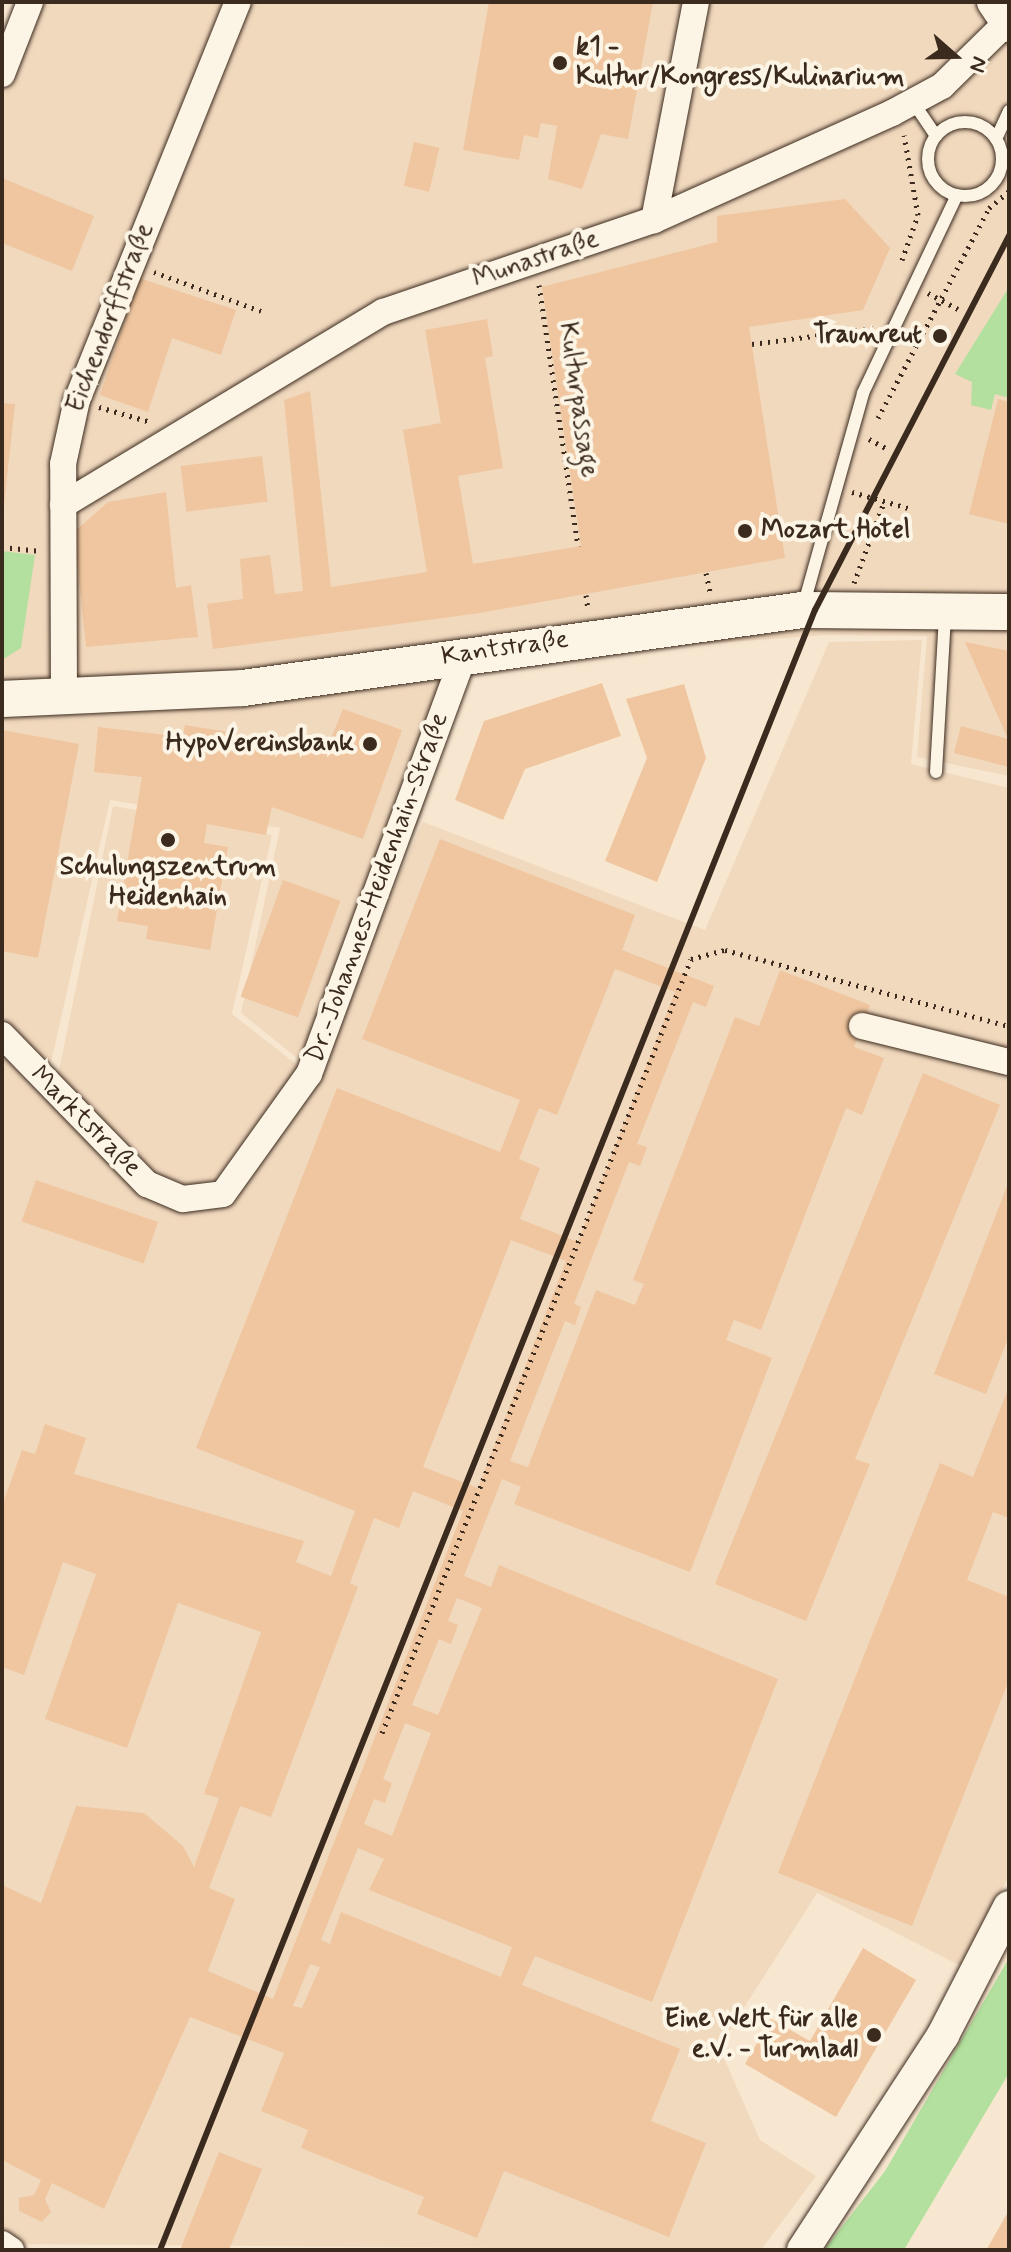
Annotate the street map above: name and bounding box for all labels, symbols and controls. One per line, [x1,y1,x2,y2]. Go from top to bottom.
north arrow [915,16,995,96]
place label: k1 - Kultur/Kongress/Kulinarium [576,32,904,94]
text: N [962,53,993,76]
marker: k1 - Kultur/Kongress/Kulinarium [551,54,569,72]
street label: Eichendorffstraße [61,219,161,417]
street label: Munastraße [469,224,603,296]
street label: Kulturpassage [551,320,603,480]
place label: Traunreut [813,320,922,352]
marker: Traunreut [929,325,951,347]
place label: Mozart Hotel [761,515,909,547]
marker: Mozart Hotel [736,522,754,540]
street label: Kantstraße [440,625,570,673]
street label: Dr.-Johannes-Heidenhain-Straße [300,709,456,1067]
place label: HypoVereinsbank [166,728,354,760]
marker: HypoVereinsbank [361,735,379,753]
marker: Schulungszentrum Heidenhain [159,831,177,849]
place label: Schulungszentrum Heidenhain [60,852,276,914]
street label: Marktstraße [23,1060,147,1184]
place label: Eine Welt für alle e.V. - Turmladl [663,2004,858,2066]
marker: Eine Welt für alle e.V. - Turmladl [865,2026,883,2044]

